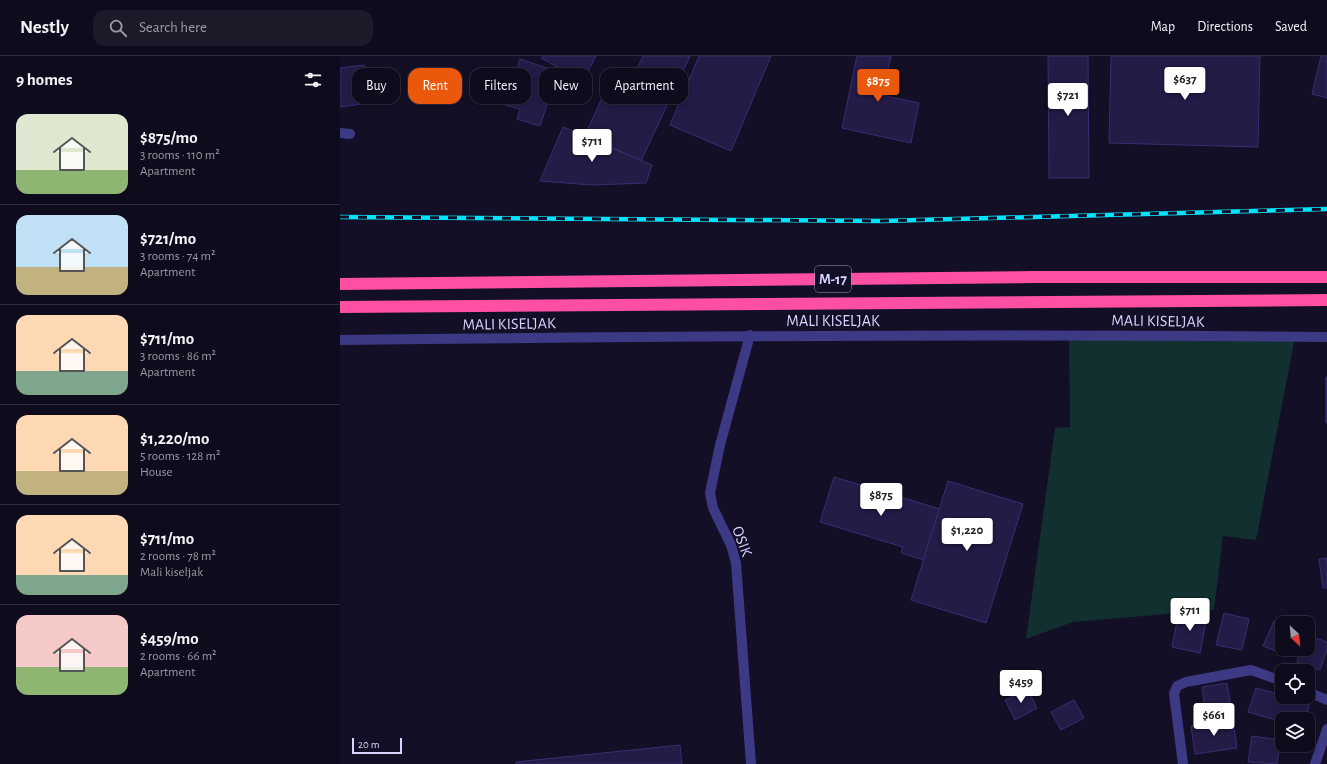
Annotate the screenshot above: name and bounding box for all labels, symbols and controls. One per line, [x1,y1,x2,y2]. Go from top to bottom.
search box [93,10,373,46]
icon: search [107,17,129,39]
text: Nestly [20,18,69,37]
text: Search here [139,20,207,35]
text: Map [1151,20,1175,34]
text: Directions [1197,20,1253,34]
text: Saved [1275,20,1307,34]
pin: $637 [1161,67,1209,101]
chip: Buy [352,68,400,104]
chip: Rent [408,68,462,104]
chip: Filters [470,68,531,104]
chip: New [539,68,592,104]
chip: Apartment [600,68,688,104]
icon: filters [302,69,324,91]
pin: $875 [854,69,902,103]
text: 9 homes [16,71,72,88]
text: $637 [1173,73,1197,86]
text: $875 [866,75,890,88]
pin: $721 [1044,83,1092,117]
text: $721 [1057,89,1079,102]
text: $875/mo [140,129,198,146]
pin: $711 [568,129,616,163]
icon: home [48,130,96,178]
text: $711 [582,135,602,148]
text: 3 rooms · 110 m² [140,149,220,162]
text: Apartment [140,165,195,178]
text: $721/mo [140,230,196,247]
icon: home [48,231,96,279]
text: 3 rooms · 74 m² [140,250,216,263]
text: Apartment [140,266,195,279]
road number: M-17 [815,266,851,292]
street label: MALI KISELJAK [1111,312,1205,330]
street label: MALI KISELJAK [786,313,880,329]
street label: MALI KISELJAK [462,315,556,333]
text: $711/mo [140,330,194,347]
icon: home [48,331,96,379]
text: 3 rooms · 86 m² [140,350,216,363]
text: Apartment [140,366,195,379]
text: $1,220/mo [140,430,209,447]
icon: home [48,431,96,479]
text: 5 rooms · 128 m² [140,450,221,463]
text: House [140,466,172,479]
pin: $875 [857,483,905,517]
text: $875 [869,489,893,502]
pin: $1,220 [934,518,1000,552]
street label: OSIK [729,524,755,559]
text: $1,220 [951,524,983,537]
text: $711/mo [140,530,194,547]
icon: home [48,531,96,579]
text: 2 rooms · 78 m² [140,550,216,563]
text: Mali kiseljak [140,566,203,579]
pin: $711 [1166,598,1214,632]
text: $711 [1180,604,1200,617]
north arrow [1275,616,1315,656]
map controls [1275,616,1315,752]
text: $459/mo [140,630,199,647]
icon: home [48,631,96,679]
text: 2 rooms · 66 m² [140,650,217,663]
button: locate [1275,664,1315,704]
text: Apartment [140,666,195,679]
pin: $459 [997,670,1045,704]
text: $459 [1009,676,1033,689]
pin: $661 [1190,703,1238,737]
text: $661 [1202,709,1226,722]
button: layers [1275,712,1315,752]
scale bar [352,736,402,755]
text: 20 m [358,739,379,750]

